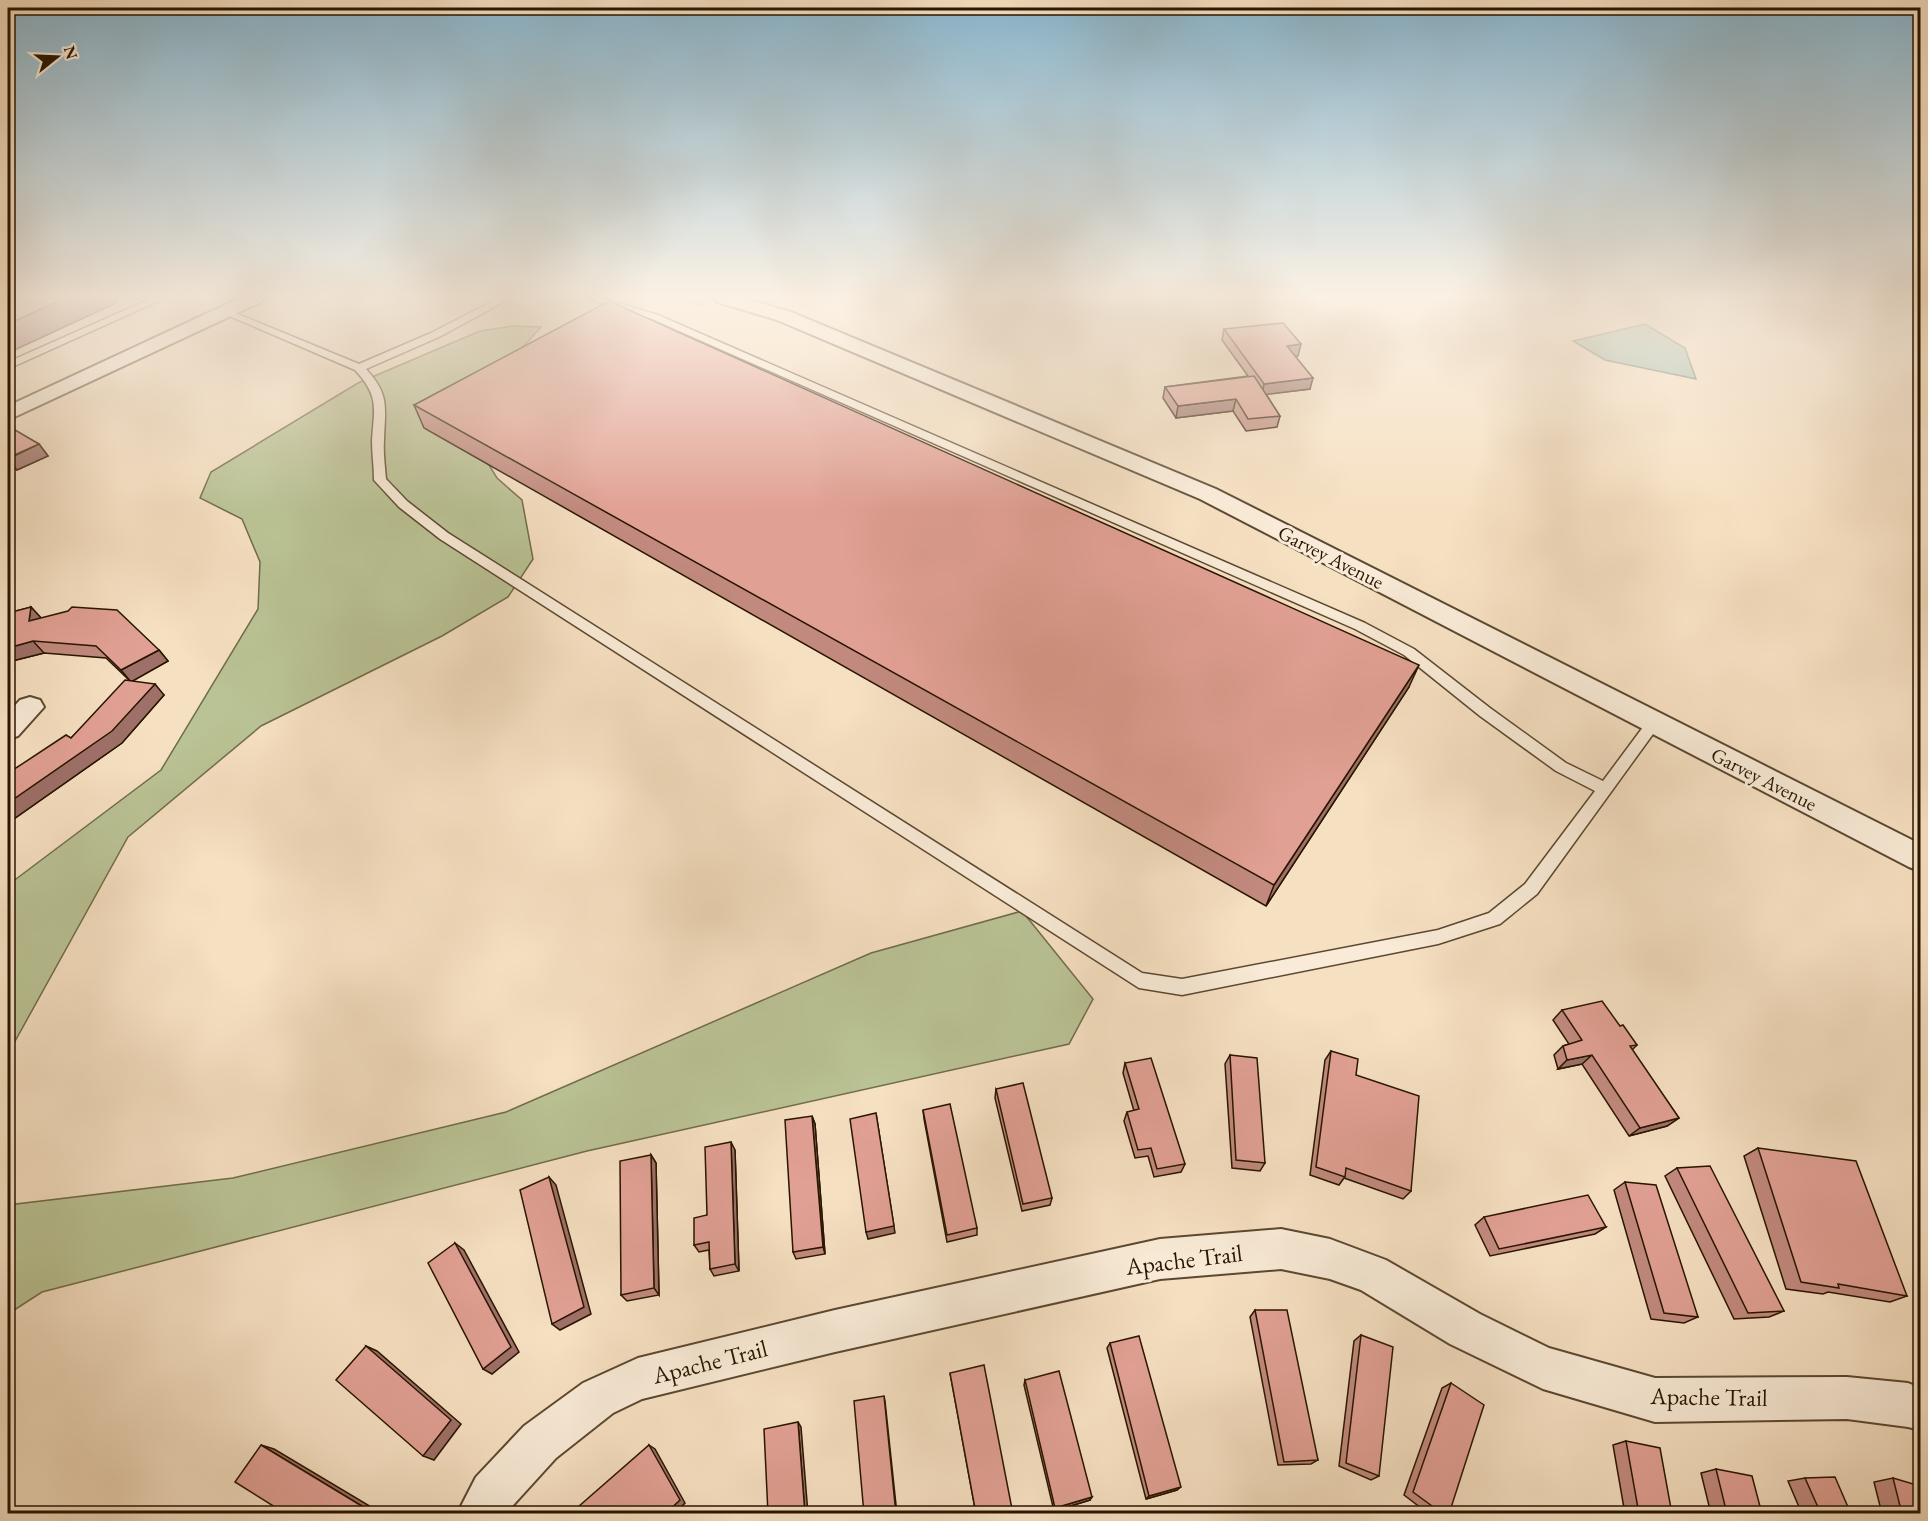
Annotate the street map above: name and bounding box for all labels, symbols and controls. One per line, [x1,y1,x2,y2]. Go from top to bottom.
north arrow [27,27,87,87]
text: N [59,43,83,62]
street label: Garvey Avenue [1274,519,1389,595]
street label: Garvey Avenue [1707,741,1822,817]
street label: Apache Trail [1123,1237,1244,1282]
street label: Apache Trail [648,1332,771,1391]
street label: Apache Trail [1649,1380,1768,1413]

